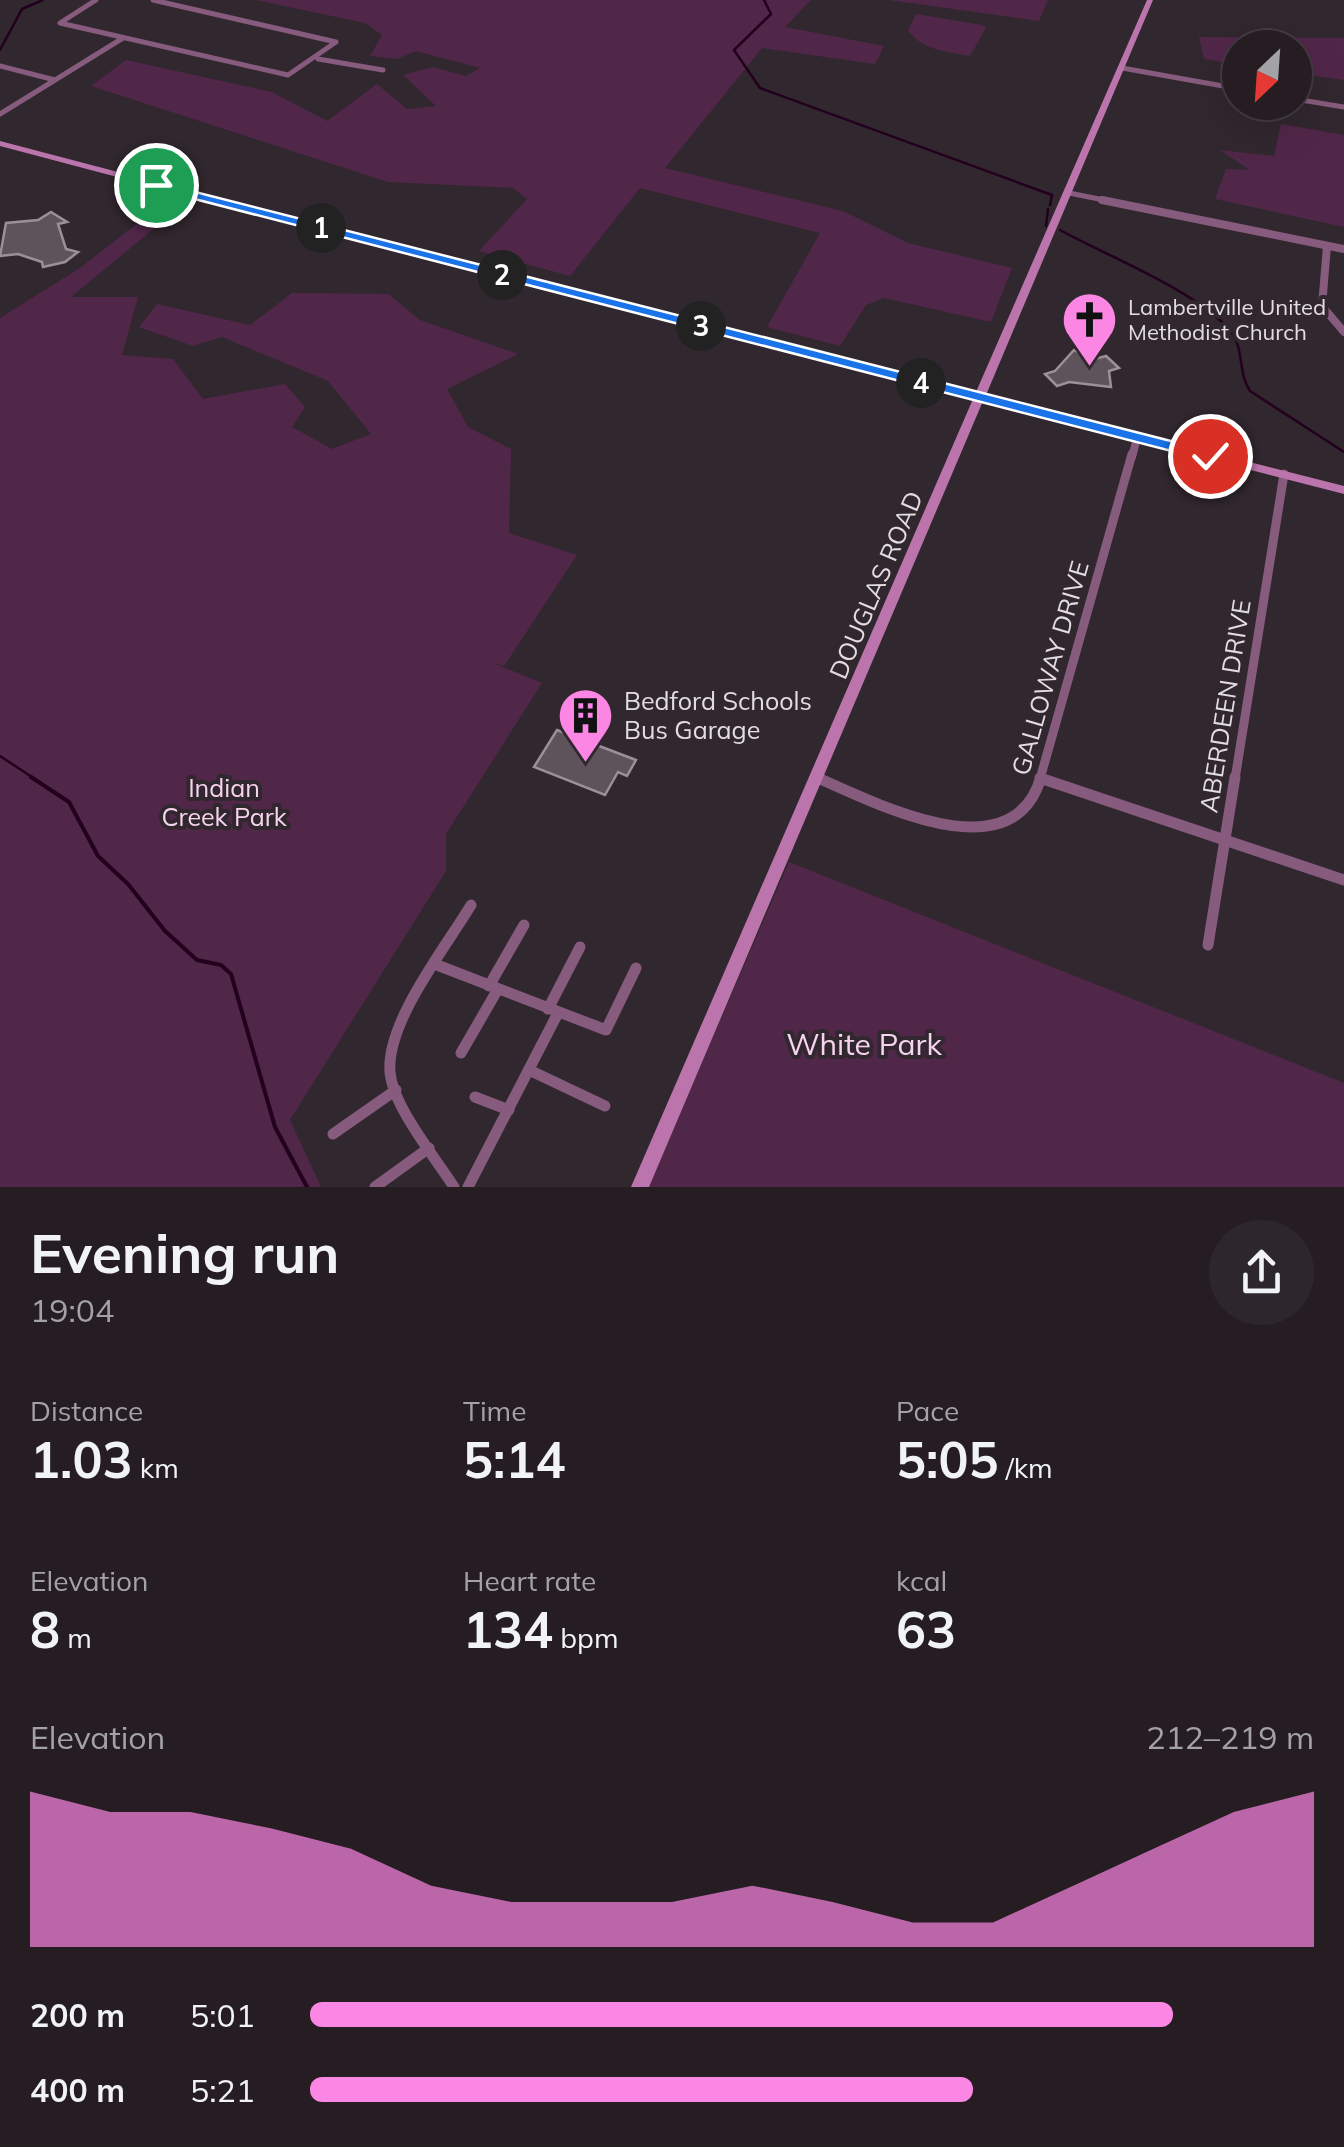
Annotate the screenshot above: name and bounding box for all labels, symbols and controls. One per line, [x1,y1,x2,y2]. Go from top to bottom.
north arrow [1222,30,1312,120]
map controls [1222,30,1312,120]
pin [114,143,199,228]
icon: arrive [129,158,184,213]
pin: 1 [296,203,346,253]
text: 1 [313,210,329,245]
pin: 2 [477,250,527,300]
text: 2 [494,257,510,292]
church icon: Lambertville United Methodist Church [1059,290,1119,369]
place label: Lambertville United Methodist Church [1128,293,1326,346]
pin: 3 [676,301,726,351]
text: 3 [693,308,709,343]
pin: 4 [896,358,946,408]
text: 4 [913,365,929,400]
pin [1168,414,1253,499]
icon: check [1183,429,1238,484]
street label: DOUGLAS ROAD [822,486,929,683]
street label: GALLOWAY DRIVE [1004,557,1095,779]
street label: ABERDEEN DRIVE [1192,597,1257,815]
building icon: Bedford Schools Bus Garage [555,685,615,764]
place label: Bedford Schools Bus Garage [624,685,812,745]
park label: Indian Creek Park [161,772,288,832]
park label: White Park [786,1025,942,1063]
text: Evening run [30,1218,339,1287]
button: share [1209,1220,1314,1325]
text: 19:04 [30,1290,114,1330]
text: Distance [30,1393,143,1428]
text: Time [463,1393,526,1428]
text: Pace [896,1393,959,1428]
text: 1.03 [30,1428,132,1491]
text: 5:14 [463,1428,565,1491]
text: 5:05 [896,1428,998,1491]
text: km [132,1450,179,1485]
text: /km [998,1450,1053,1485]
text: Elevation [30,1563,148,1598]
text: Heart rate [463,1563,596,1598]
text: kcal [896,1563,947,1598]
text: 8 [30,1598,60,1661]
text: 134 [463,1598,553,1661]
text: 63 [896,1598,956,1661]
text: m [60,1620,92,1655]
text: bpm [553,1620,619,1655]
text: Elevation [30,1717,165,1757]
text: 212–219 m [1146,1717,1314,1757]
text: 200 m [30,1995,125,2035]
text: 5:01 [190,1995,255,2035]
text: 400 m [30,2070,125,2110]
text: 5:21 [190,2070,255,2110]

